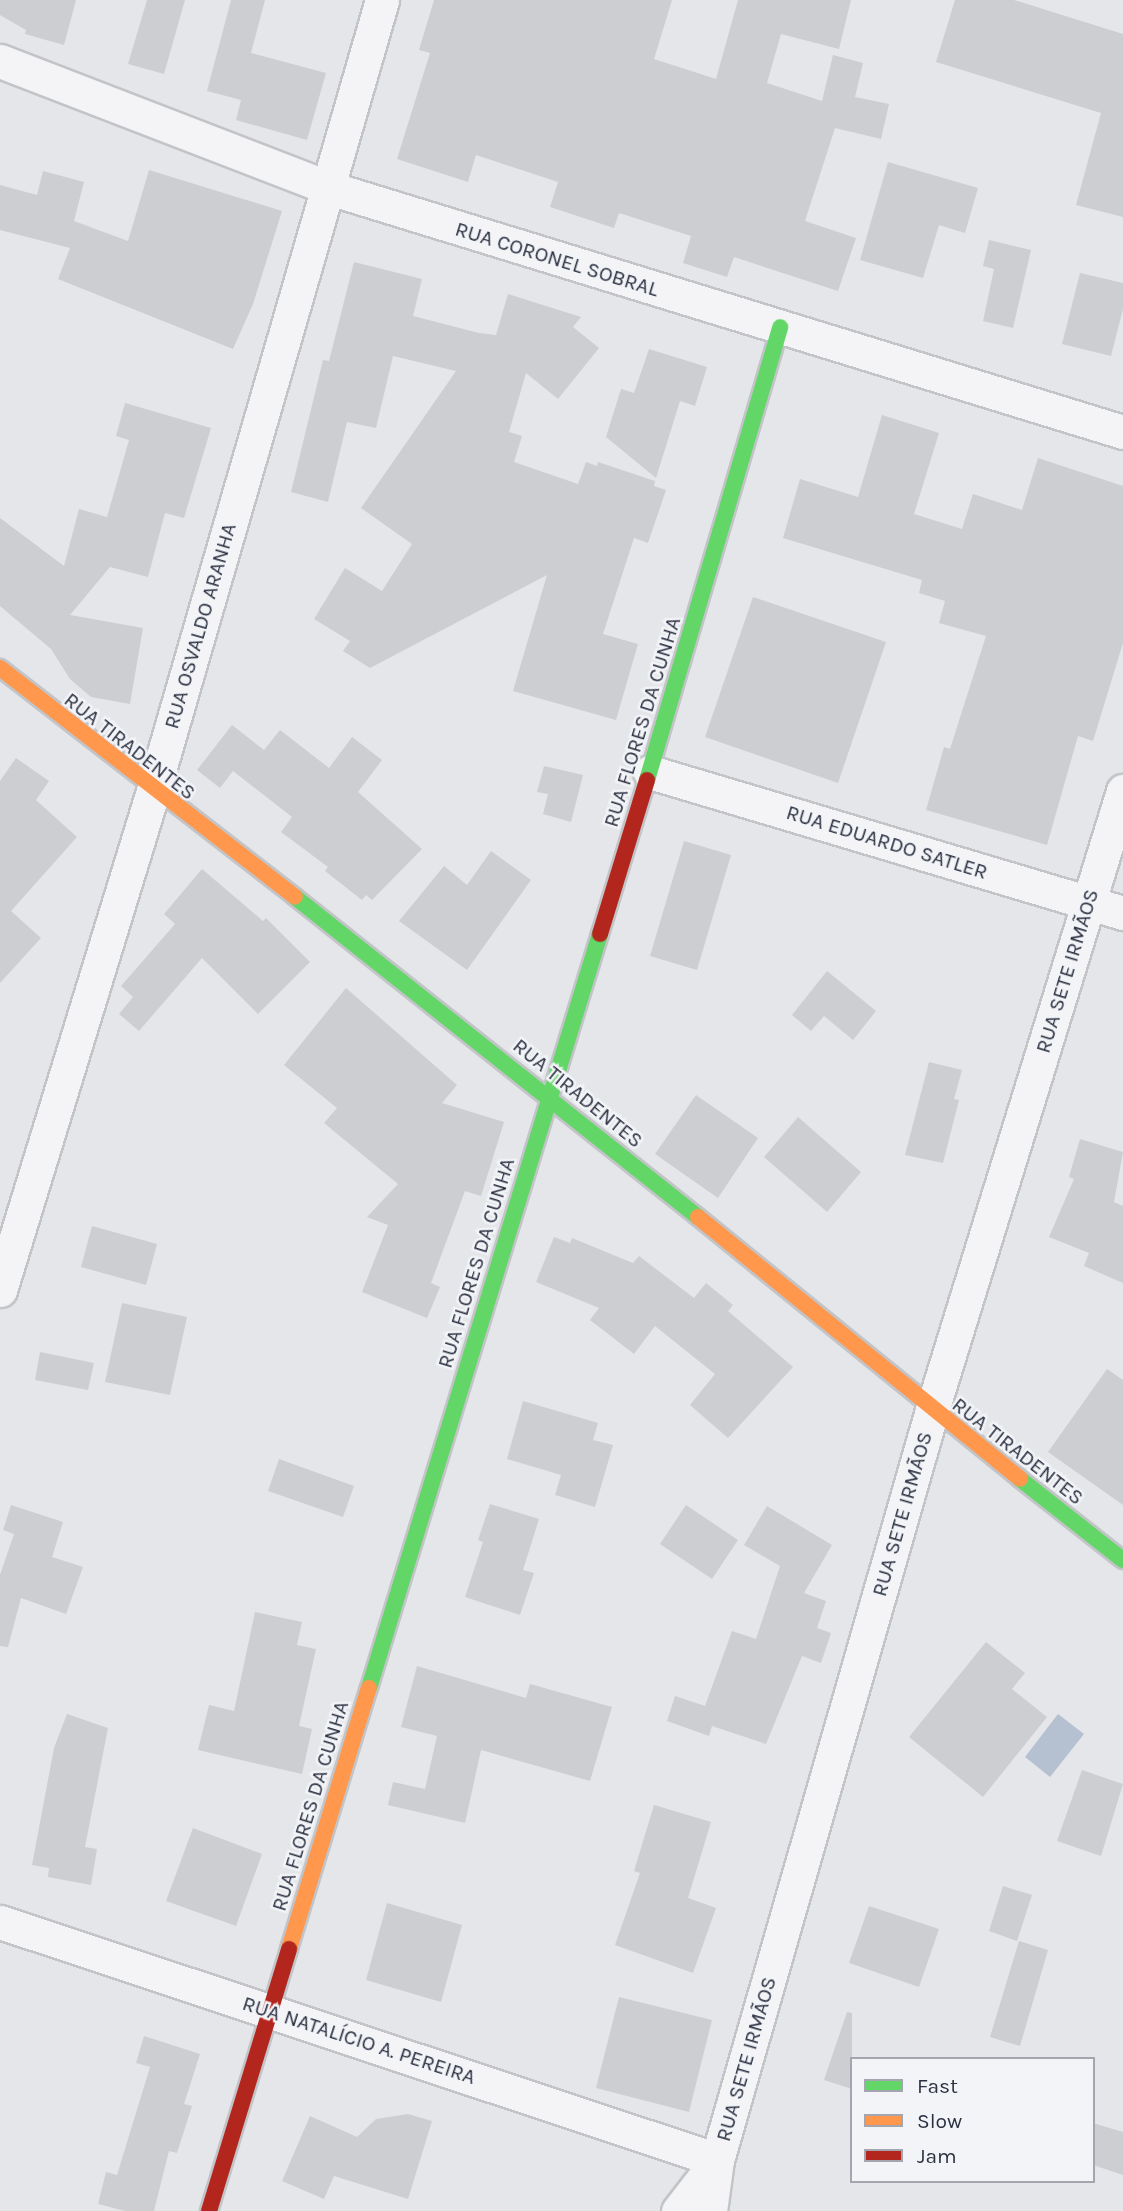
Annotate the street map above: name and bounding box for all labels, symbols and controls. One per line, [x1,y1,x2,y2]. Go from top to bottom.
street label: RUA CORONEL SOBRAL [452,216,662,302]
street label: RUA OSVALDO ARANHA [159,520,241,732]
street label: RUA FLORES DA CUNHA [598,614,686,830]
street label: RUA TIRADENTES [59,687,201,805]
street label: RUA EDUARDO SATLER [783,799,991,885]
street label: RUA SETE IRMÃOS [1030,886,1104,1056]
street label: RUA TIRADENTES [508,1033,648,1153]
street label: RUA FLORES DA CUNHA [432,1155,520,1371]
street label: RUA TIRADENTES [947,1392,1089,1510]
street label: RUA SETE IRMÃOS [866,1429,938,1599]
street label: RUA FLORES DA CUNHA [266,1698,354,1914]
street label: RUA SETE IRMÃOS [710,1974,782,2144]
street label: RUA NATALÍCIO A. PEREIRA [239,1990,479,2090]
legend [850,2057,1095,2183]
text: Fast [917,2074,958,2098]
text: Slow [917,2109,962,2133]
text: Jam [917,2144,957,2168]

